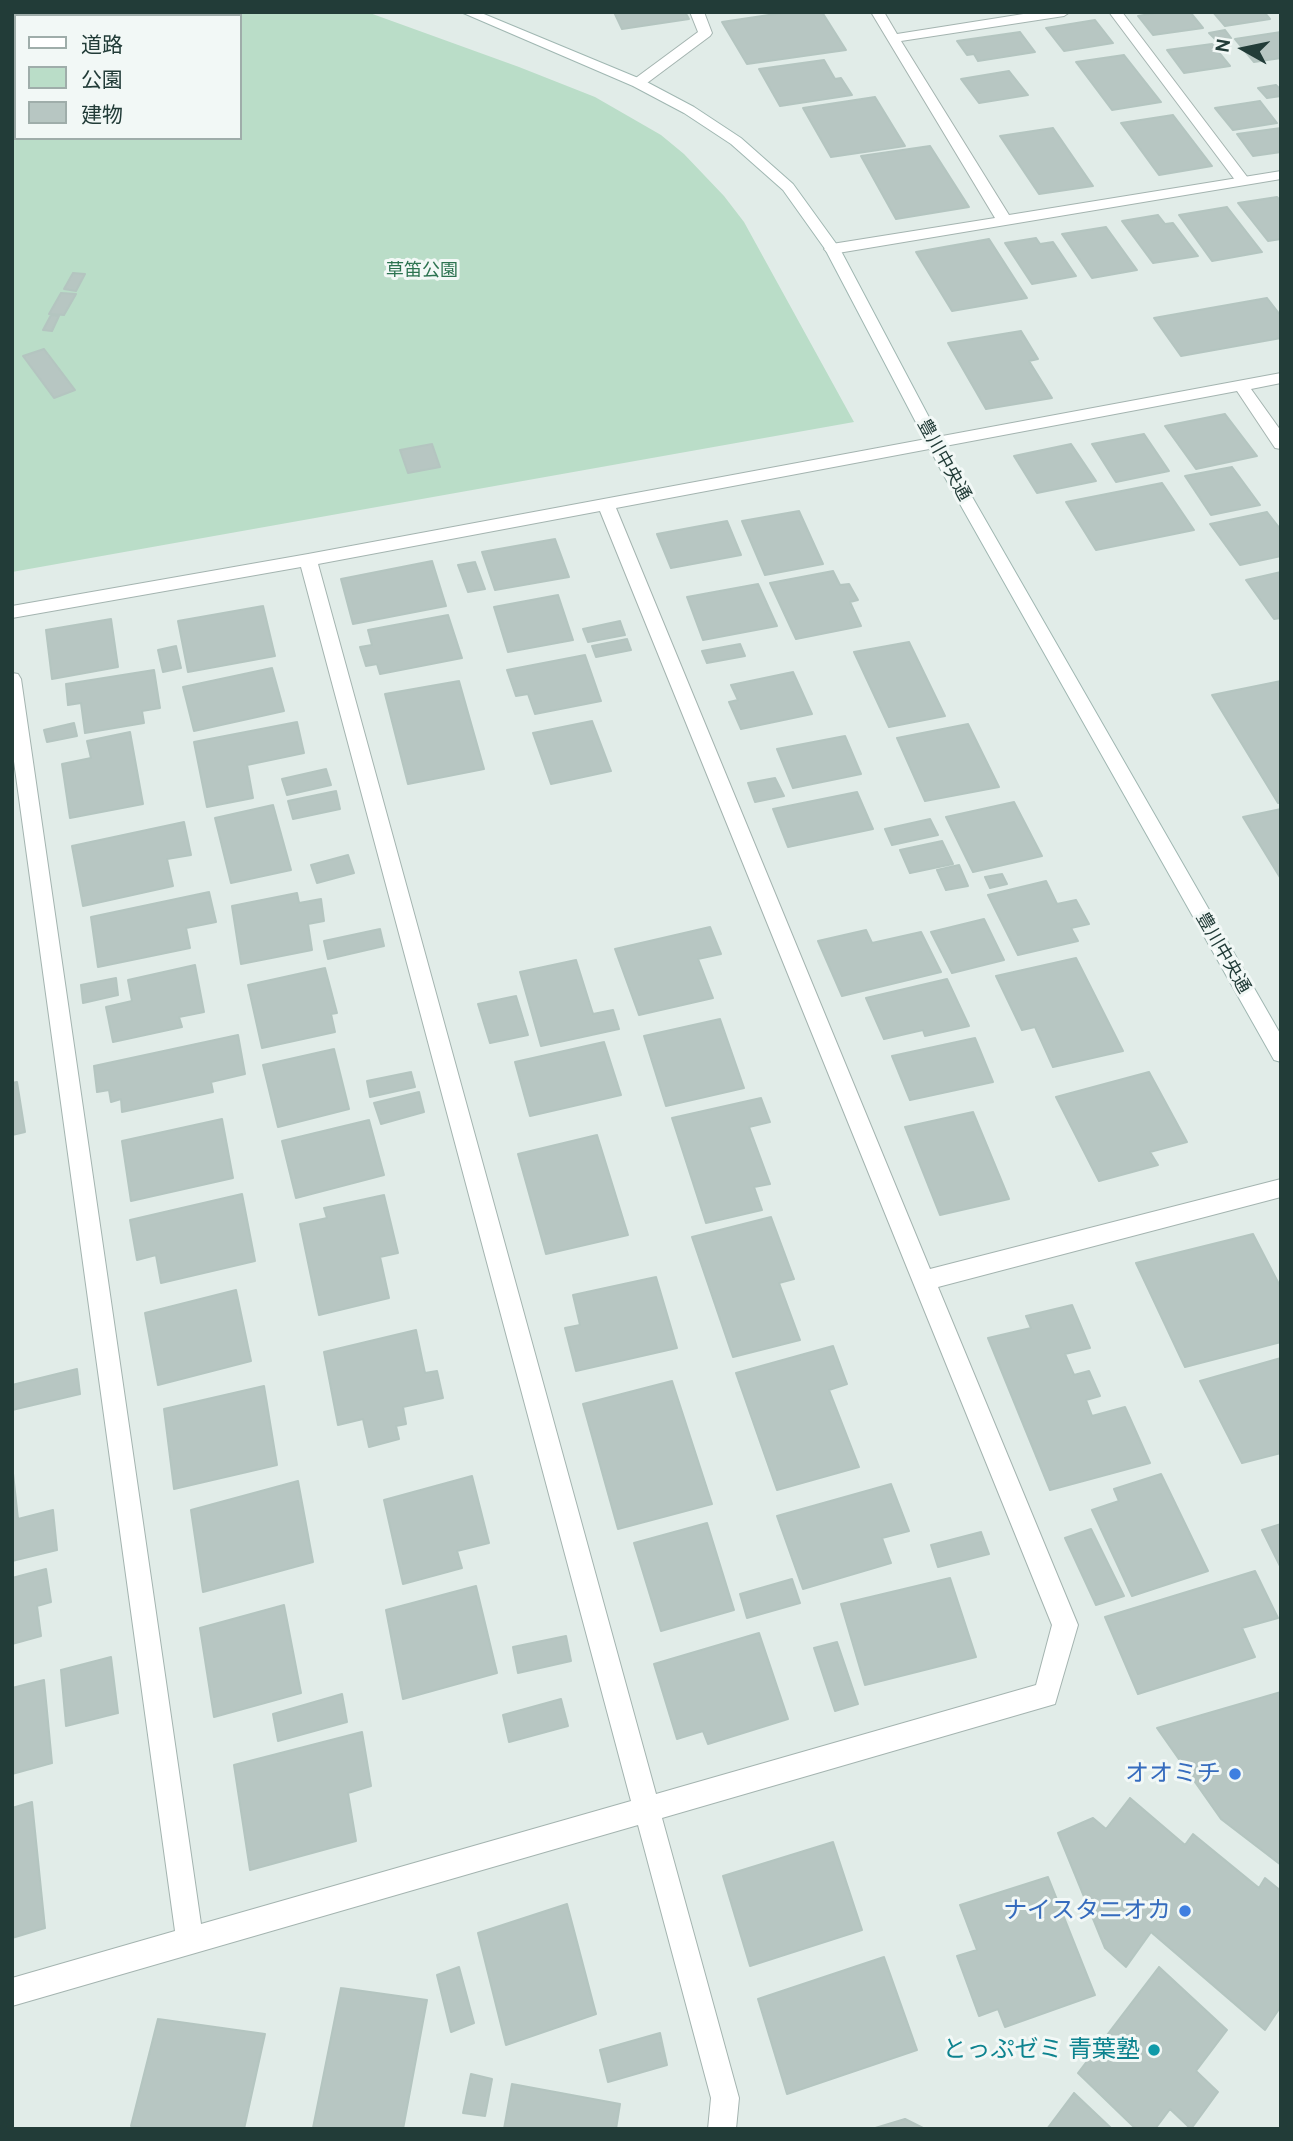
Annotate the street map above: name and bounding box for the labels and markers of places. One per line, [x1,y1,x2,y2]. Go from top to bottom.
place label: オオミチ [1125,1760,1221,1788]
marker: オオミチ [1227,1766,1243,1782]
place label: ナイスタニオカ [1003,1897,1171,1925]
marker: ナイスタニオカ [1177,1903,1193,1919]
place label: とっぷゼミ 青葉塾 [943,2036,1140,2064]
marker: とっぷゼミ 青葉塾 [1146,2042,1162,2058]

